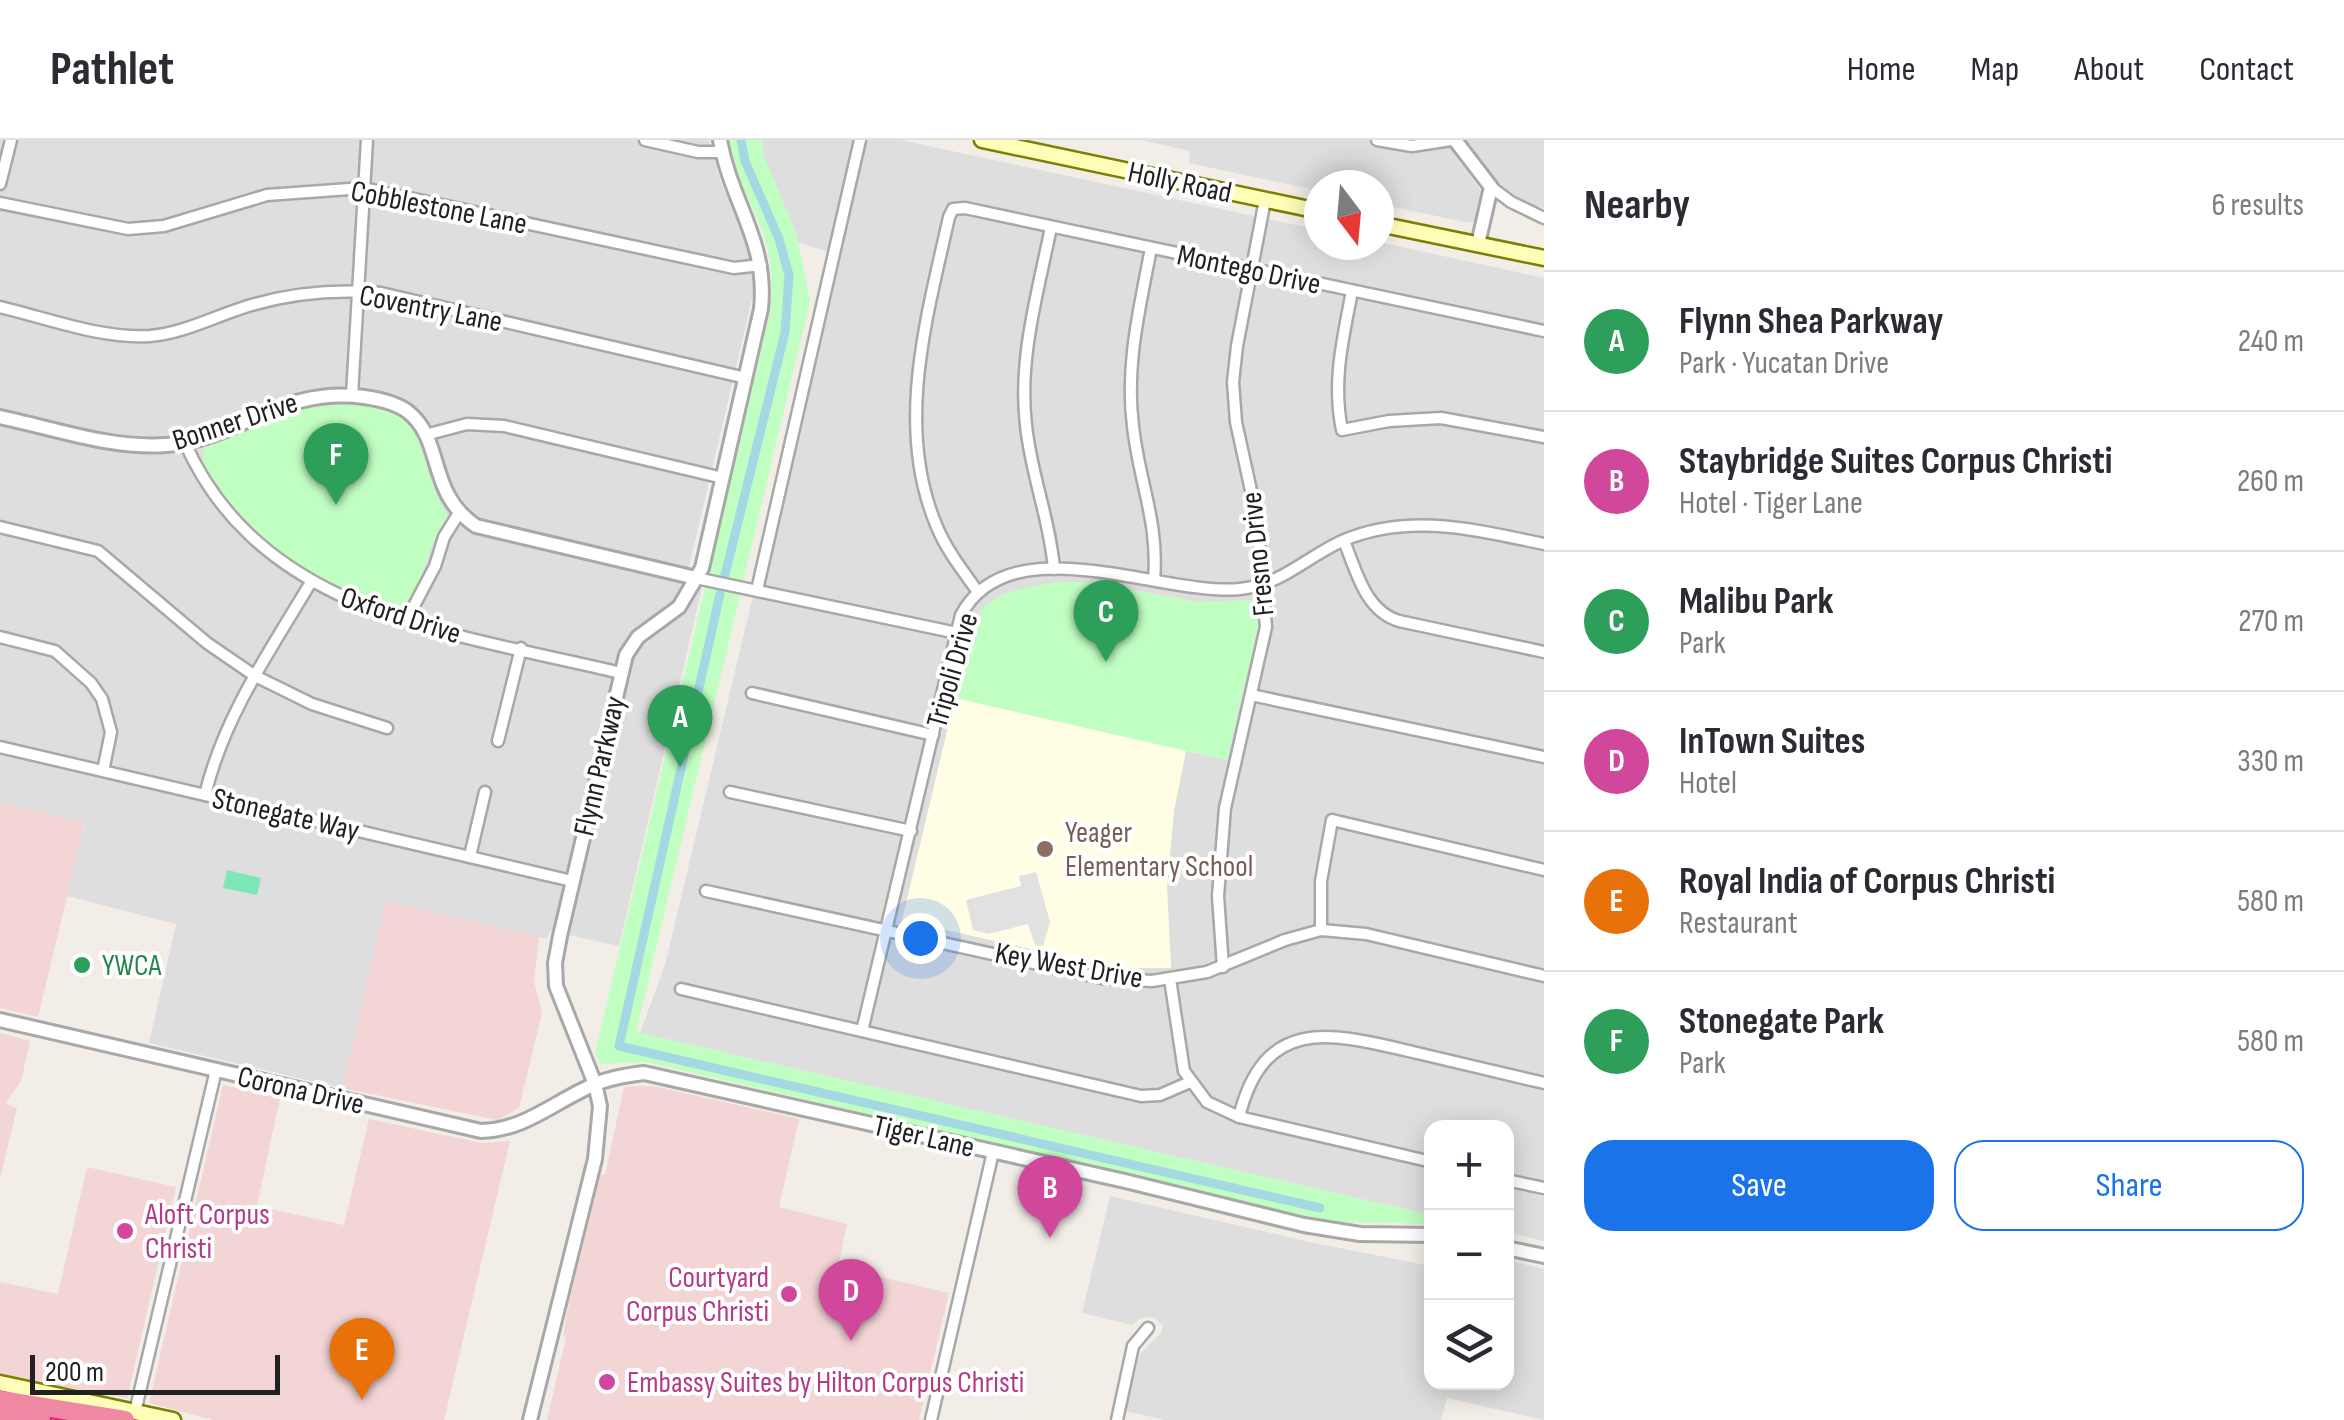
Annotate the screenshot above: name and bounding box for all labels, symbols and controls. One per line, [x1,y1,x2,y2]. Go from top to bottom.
text: Pathlet [50,41,174,98]
text: Home [1847,48,1916,91]
text: Map [1971,48,2019,91]
text: About [2074,48,2144,91]
text: Contact [2199,48,2294,91]
street label: Holly Road [1125,154,1235,212]
north arrow [1304,170,1394,260]
street label: Cobblestone Lane [348,173,530,243]
text: Nearby [1584,180,1690,231]
text: 6 results [2212,186,2304,225]
street label: Montego Drive [1174,237,1324,303]
street label: Coventry Lane [356,277,505,340]
text: Flynn Shea Parkway [1679,299,1943,344]
text: A [1609,322,1624,361]
text: 240 m [2238,322,2304,361]
text: Park · Yucatan Drive [1679,344,1889,383]
street label: Bonner Drive [168,385,302,459]
pin: F [304,422,368,505]
text: Staybridge Suites Corpus Christi [1679,439,2113,484]
text: B [1609,462,1624,501]
text: 260 m [2237,462,2304,501]
text: Hotel · Tiger Lane [1679,484,1863,523]
street label: Fresno Drive [1234,490,1282,618]
text: Malibu Park [1679,579,1834,624]
street label: Oxford Drive [336,580,465,652]
pin: C [1074,580,1138,662]
text: C [1608,602,1625,641]
text: 270 m [2238,602,2304,641]
street label: Tripoli Drive [919,609,987,732]
text: Park [1679,624,1726,663]
pin: A [648,684,712,767]
street label: Flynn Parkway [566,692,634,840]
text: InTown Suites [1679,719,1865,764]
text: D [1608,742,1625,781]
text: 330 m [2237,742,2304,781]
text: Hotel [1679,764,1737,803]
street label: Stonegate Way [209,781,363,849]
place label: Yeager Elementary School [1065,815,1253,885]
marker: Yeager Elementary School [1034,838,1056,860]
text: Royal India of Corpus Christi [1679,859,2055,904]
text: E [1610,882,1623,921]
text: 580 m [2237,882,2304,921]
text: Restaurant [1679,904,1798,943]
your location [895,913,946,964]
street label: Key West Drive [992,935,1146,997]
place label: YWCA [102,948,162,984]
marker: YWCA [71,954,93,976]
text: Stonegate Park [1679,999,1884,1044]
text: F [1610,1022,1623,1061]
text: 580 m [2237,1022,2304,1061]
text: Park [1679,1044,1726,1083]
street label: Corona Drive [234,1059,368,1123]
street label: Tiger Lane [870,1108,978,1166]
map controls [1424,1120,1514,1390]
button: + [1424,1120,1514,1210]
button: Save [1584,1140,1934,1231]
button: Share [1954,1140,2304,1231]
pin: B [1018,1156,1082,1238]
place label: Aloft Corpus Christi [144,1197,270,1267]
button: − [1424,1210,1514,1300]
marker: Aloft Corpus Christi [114,1220,136,1242]
pin: D [818,1258,884,1341]
place label: Courtyard Corpus Christi [626,1260,769,1330]
marker: Courtyard Corpus Christi [778,1283,800,1305]
button: layers [1424,1300,1514,1390]
pin: E [330,1318,394,1400]
scale bar [30,1350,280,1394]
text: 200 m [45,1356,104,1389]
place label: Embassy Suites by Hilton Corpus Christi [627,1365,1024,1401]
marker: Embassy Suites by Hilton Corpus Christi [596,1371,618,1393]

